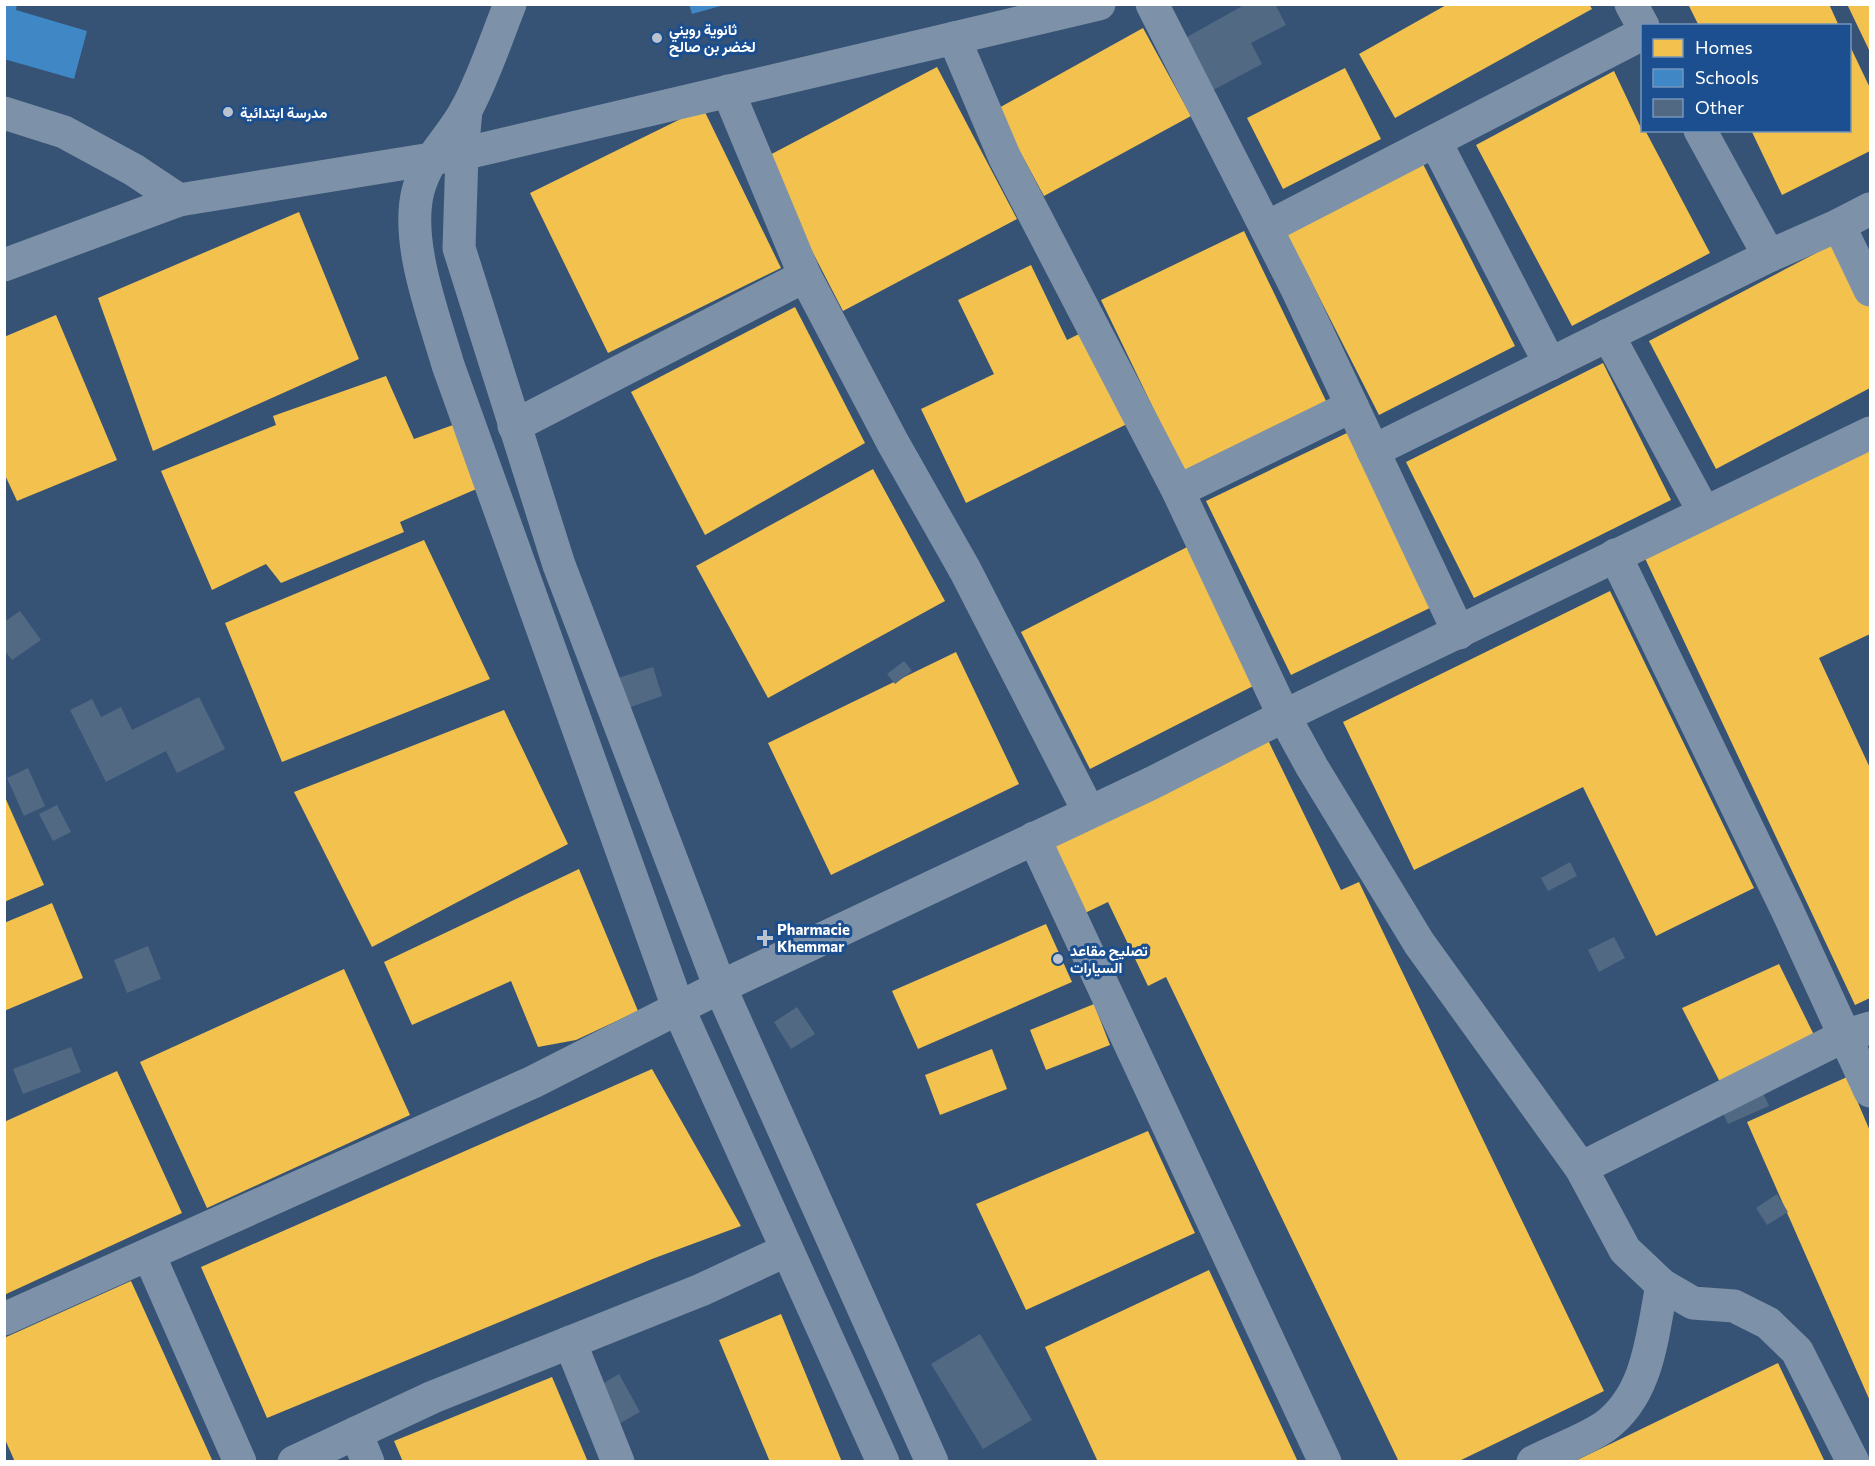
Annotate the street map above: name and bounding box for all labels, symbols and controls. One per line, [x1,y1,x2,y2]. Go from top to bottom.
place label: ثانوية رويني لخضر بن صالح [669,20,756,57]
legend [1641,24,1851,132]
marker: ثانوية رويني لخضر بن صالح [650,31,664,45]
text: Homes [1695,36,1753,58]
text: Schools [1695,66,1759,88]
text: Other [1695,96,1744,118]
place label: مدرسة ابتدائية [240,103,327,122]
marker: مدرسة ابتدائية [221,105,235,119]
place label: Pharmacie Khemmar [777,920,850,955]
marker: Pharmacie Khemmar [758,931,772,945]
place label: تصليح مقاعد السيارات [1070,941,1148,977]
marker: تصليح مقاعد السيارات [1051,952,1065,966]

